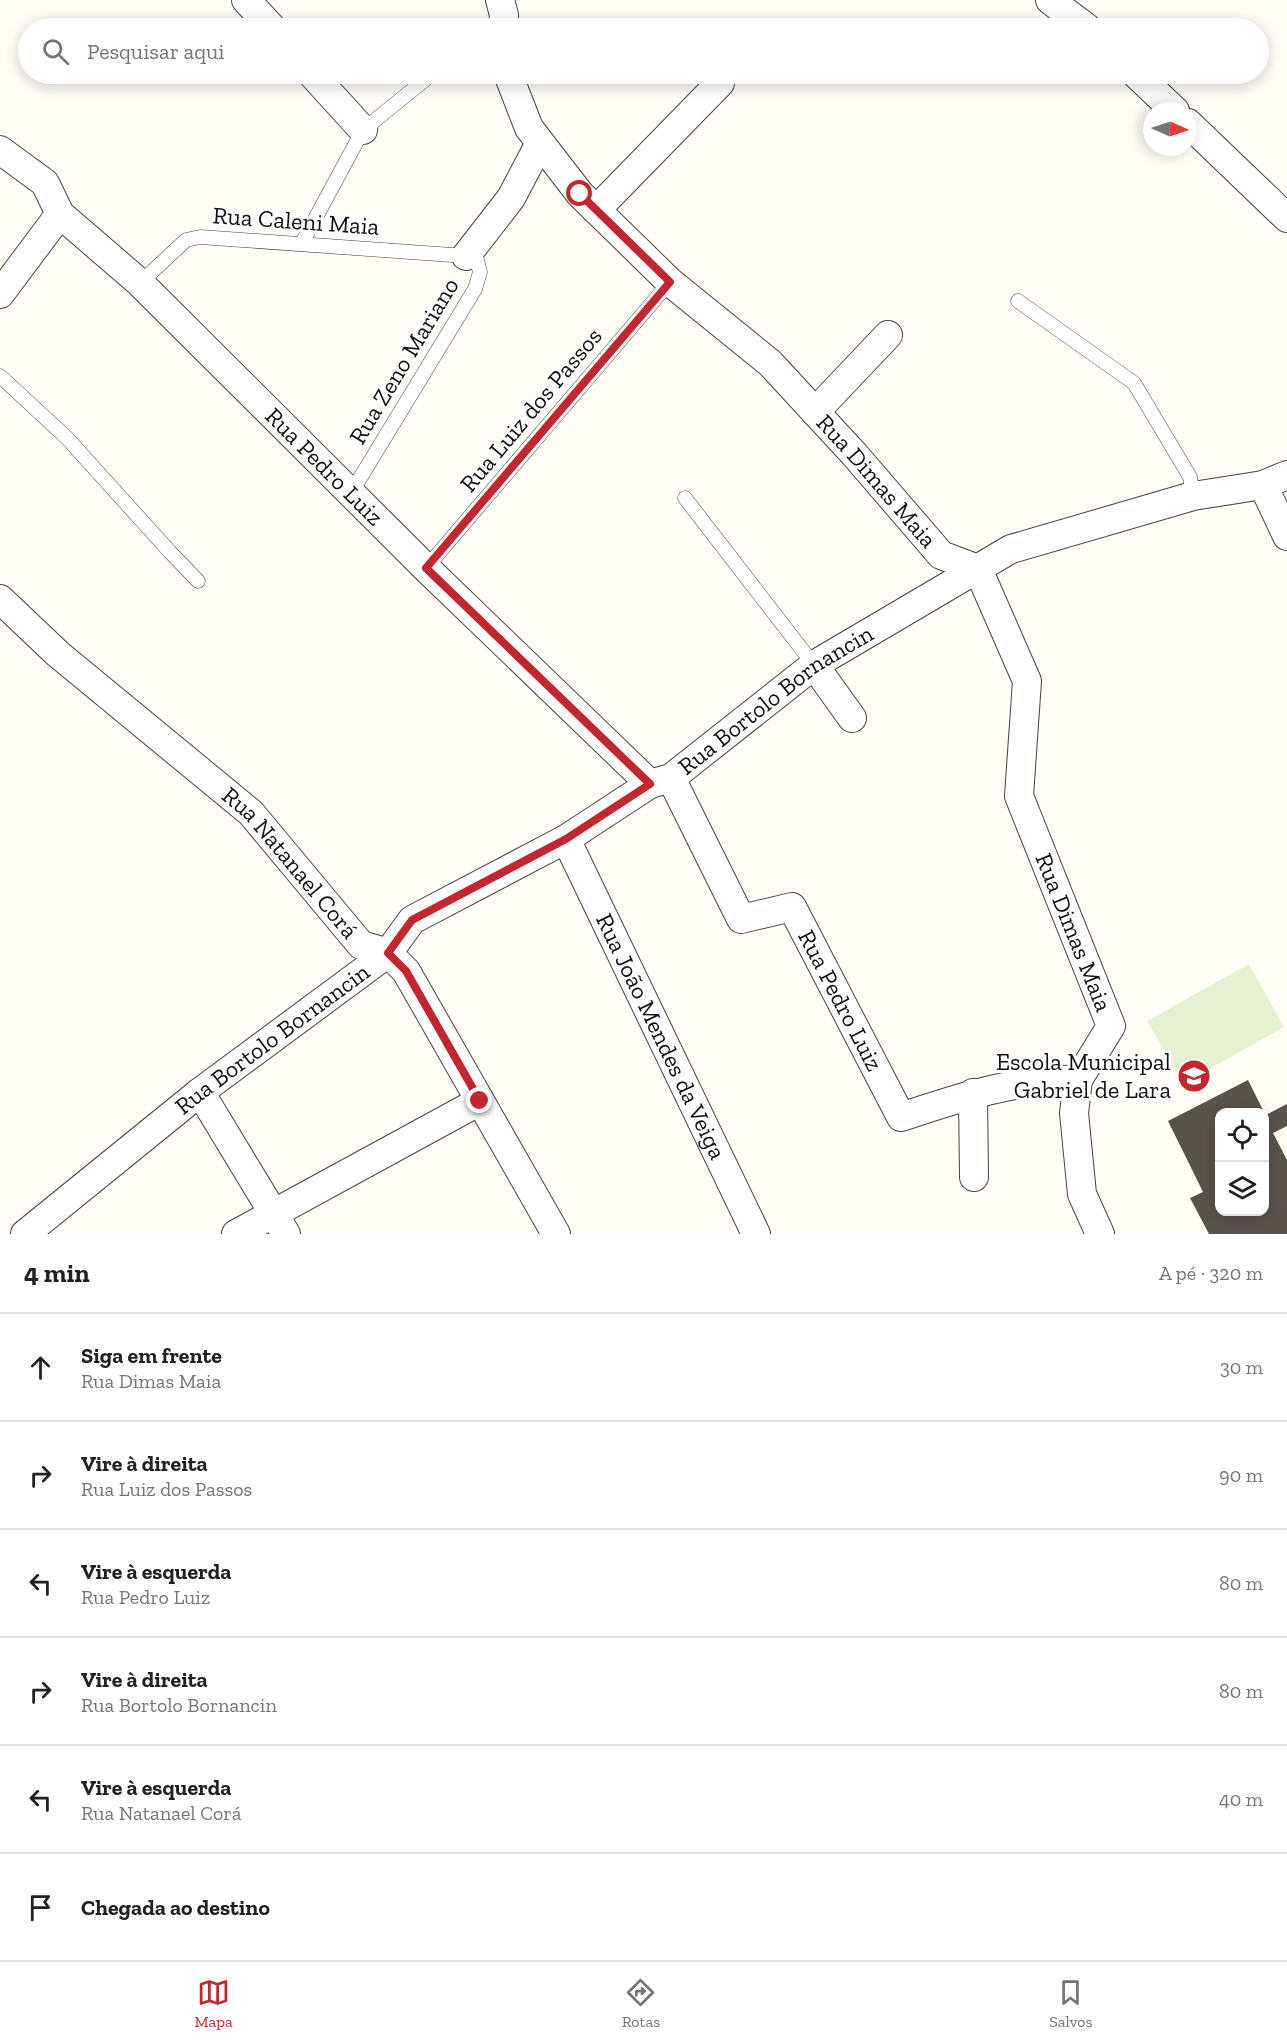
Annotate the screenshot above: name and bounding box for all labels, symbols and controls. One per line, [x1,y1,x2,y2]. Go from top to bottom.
search box [18,18,1269,84]
icon: search [39,35,72,68]
text: Pesquisar aqui [87,38,224,65]
north arrow [1143,102,1197,156]
route start [566,180,592,206]
street label: Rua Caleni Maia [212,200,381,241]
street label: Rua Zeno Mariano [342,272,465,449]
street label: Rua Luiz dos Passos [453,322,608,498]
street label: Rua Pedro Luiz [259,401,390,531]
street label: Rua Dimas Maia [811,408,944,554]
street label: Rua Bortolo Bornancin [672,618,878,781]
street label: Rua Natanael Corá [216,780,365,945]
street label: Rua Dimas Maia [1029,849,1119,1016]
street label: Rua João Mendes da Veiga [590,909,733,1164]
street label: Rua Pedro Luiz [792,925,890,1076]
street label: Rua Bortolo Bornancin [169,957,375,1121]
place label: Escola Municipal Gabriel de Lara [996,1047,1171,1104]
school or university icon: Escola Municipal Gabriel de Lara [1176,1058,1212,1094]
route end [466,1087,492,1113]
map controls [1215,1108,1269,1216]
button: locate [1215,1108,1269,1162]
button: layers [1215,1162,1269,1216]
text: 4 min [24,1257,90,1289]
text: A pé · 320 m [1159,1261,1263,1285]
text: Siga em frente [81,1342,222,1369]
icon: ahead [24,1351,57,1384]
text: 30 m [1220,1355,1263,1379]
text: Rua Dimas Maia [81,1369,221,1393]
text: Vire à direita [81,1450,208,1477]
icon: right [24,1459,57,1492]
text: 90 m [1219,1463,1263,1487]
text: Rua Luiz dos Passos [81,1477,252,1501]
text: Vire à esquerda [81,1558,231,1585]
icon: left [24,1567,57,1600]
text: 80 m [1219,1571,1263,1595]
text: Rua Pedro Luiz [81,1585,210,1609]
text: Vire à direita [81,1666,208,1693]
icon: right [24,1675,57,1708]
text: 80 m [1219,1679,1263,1703]
text: Rua Bortolo Bornancin [81,1693,277,1717]
text: Vire à esquerda [81,1774,231,1801]
icon: left [24,1783,57,1816]
text: 40 m [1219,1787,1263,1811]
text: Rua Natanael Corá [81,1801,241,1825]
icon: arrive [24,1891,57,1924]
text: Chegada ao destino [81,1894,270,1921]
tab: Mapa [194,1976,233,2031]
tab: Rotas [622,1976,660,2031]
tab: Salvos [1049,1976,1093,2031]

